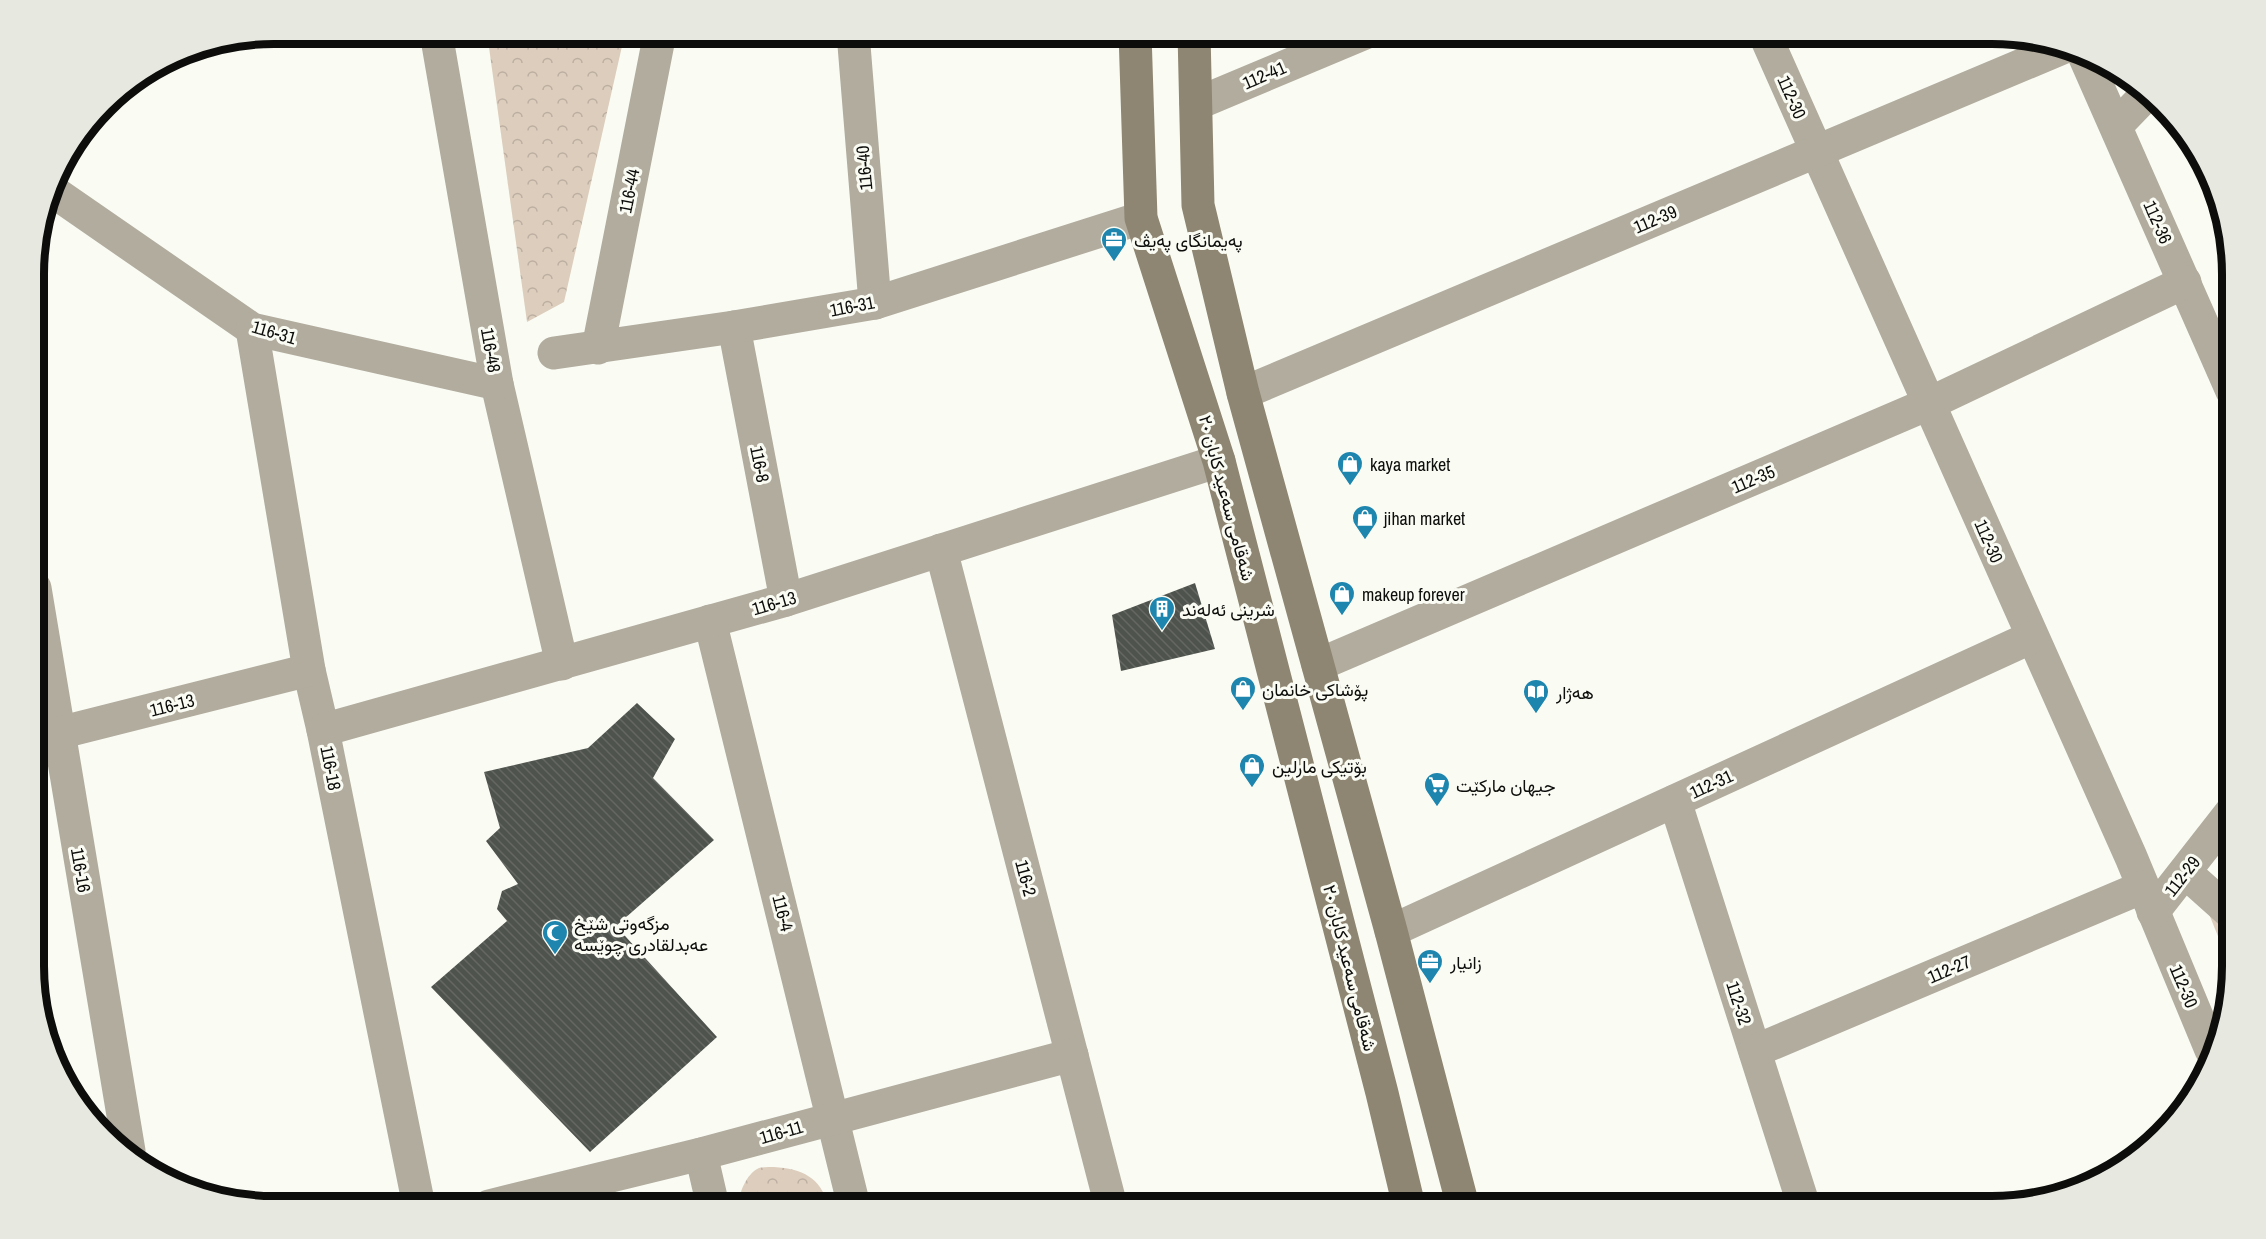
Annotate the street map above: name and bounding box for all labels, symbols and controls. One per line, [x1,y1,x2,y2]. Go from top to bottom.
street label: 112-41 [1238,54,1290,95]
street label: 112-30 [1771,71,1813,123]
street label: 116-40 [850,145,878,191]
street label: 116-44 [612,167,646,215]
street label: 112-36 [2137,196,2179,248]
street label: 112-39 [1629,199,1681,239]
office icon: پەیمانگای پەیڤ [1099,225,1129,263]
place label: پەیمانگای پەیڤ [1134,228,1243,253]
street label: 116-31 [828,289,877,323]
street label: 116-31 [249,314,300,350]
street label: 116-48 [475,326,507,374]
street label: شەقامی سەعید کابان ٢٠ [1193,412,1261,584]
street label: 116-8 [744,444,776,484]
shop icon: kaya market [1335,449,1365,487]
place label: kaya market [1370,452,1450,477]
street label: 112-35 [1727,459,1779,499]
shop icon: jihan market [1350,503,1380,541]
place label: jihan market [1383,506,1465,531]
street label: 112-30 [1968,515,2010,567]
shop icon: makeup forever [1327,579,1357,617]
place label: makeup forever [1362,582,1465,607]
street label: 116-13 [749,585,799,621]
building icon: شرینی ئەلەند [1147,594,1177,632]
place label: شرینی ئەلەند [1182,597,1275,622]
shop icon: پۆشاکی خانمان [1228,674,1258,712]
place label: پۆشاکی خانمان [1262,677,1368,702]
library icon: هەژار [1521,677,1551,715]
place label: هەژار [1555,680,1594,705]
street label: 116-13 [147,687,197,723]
street label: 116-18 [314,744,348,792]
shop icon: بۆتیکی مارلین [1237,751,1267,789]
place label: بۆتیکی مارلین [1272,754,1367,779]
street label: 112-31 [1685,763,1737,805]
supermarket icon: جیهان مارکێت [1422,770,1452,808]
place label: جیهان مارکێت [1456,773,1556,798]
street label: 116-16 [65,846,97,894]
street label: 112-29 [2158,851,2206,901]
street label: 116-2 [1009,857,1043,899]
street label: شەقامی سەعید کابان ٢٠ [1317,882,1383,1054]
street label: 116-4 [766,892,800,934]
place label: مزگەوتی شێخ عەبدلقادری چوێسە [574,911,708,957]
mosque icon: مزگەوتی شێخ عەبدلقادری چوێسە [540,918,570,956]
office icon: زانيار [1415,947,1445,985]
street label: 112-27 [1923,949,1975,989]
place label: زانيار [1449,950,1482,975]
street label: 112-30 [2164,960,2204,1012]
street label: 112-32 [1720,978,1758,1028]
street label: 116-11 [757,1114,806,1150]

